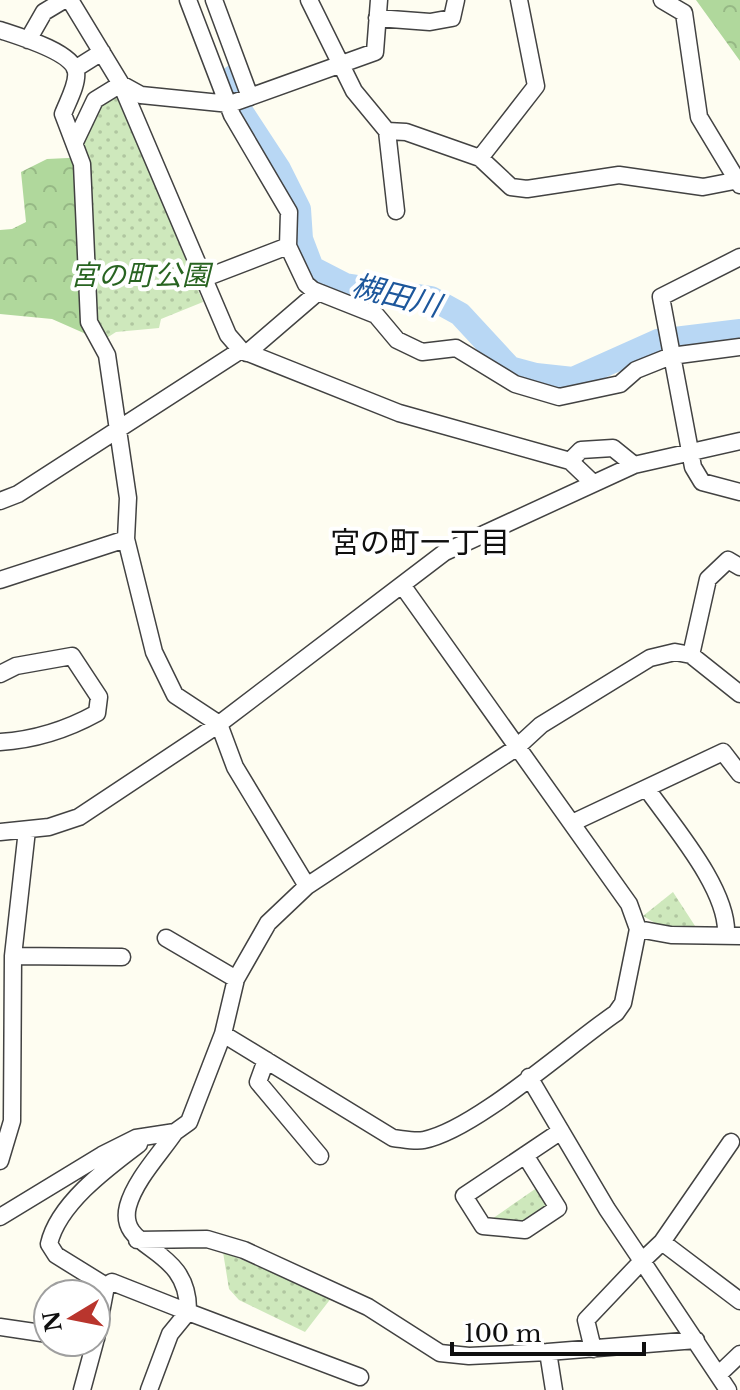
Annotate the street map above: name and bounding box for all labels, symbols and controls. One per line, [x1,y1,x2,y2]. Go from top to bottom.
park label: 宮の町公園 [70,258,214,293]
water label: 槻田川 [348,267,447,325]
district label: 宮の町一丁目 [330,524,510,561]
north arrow [32,1278,112,1358]
scale bar [452,1306,644,1356]
text: N [38,1309,68,1334]
text: 100 m [464,1319,542,1348]

